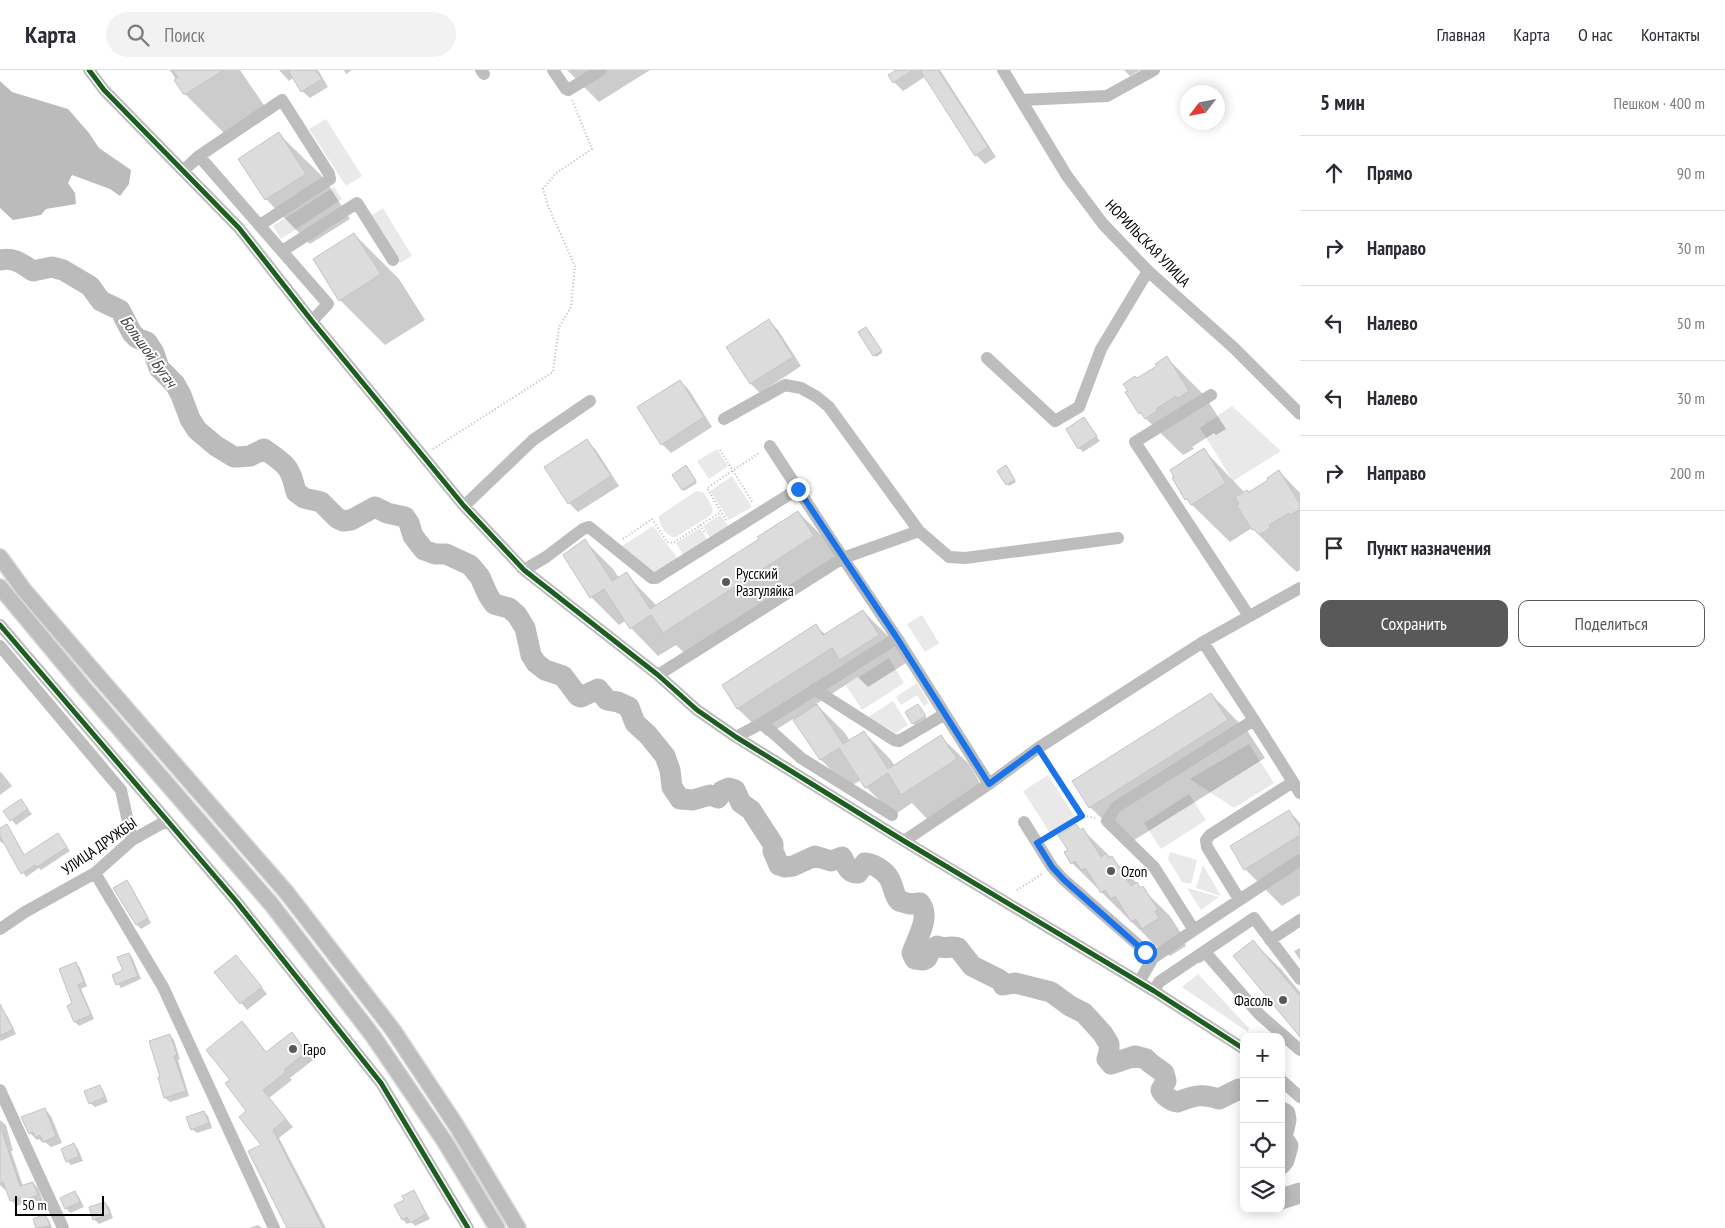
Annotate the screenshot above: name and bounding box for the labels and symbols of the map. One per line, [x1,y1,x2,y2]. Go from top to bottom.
north arrow [1180,85,1225,130]
street label: НОРИЛЬСКАЯ УЛИЦА [1102,195,1195,291]
water label: Большой Бугач [116,311,183,392]
route end [787,478,810,501]
place label: Русский Разгуляйка [736,564,794,600]
marker: Русский Разгуляйка [720,576,732,588]
street label: УЛИЦА ДРУЖБЫ [58,813,140,879]
place label: Ozon [1121,862,1147,881]
marker: Ozon [1105,865,1117,877]
route start [1134,941,1157,964]
place label: Фасоль [1234,991,1273,1010]
marker: Фасоль [1277,994,1289,1006]
place label: Гаро [303,1040,326,1059]
marker: Гаро [287,1043,299,1055]
scale bar [15,1193,104,1216]

